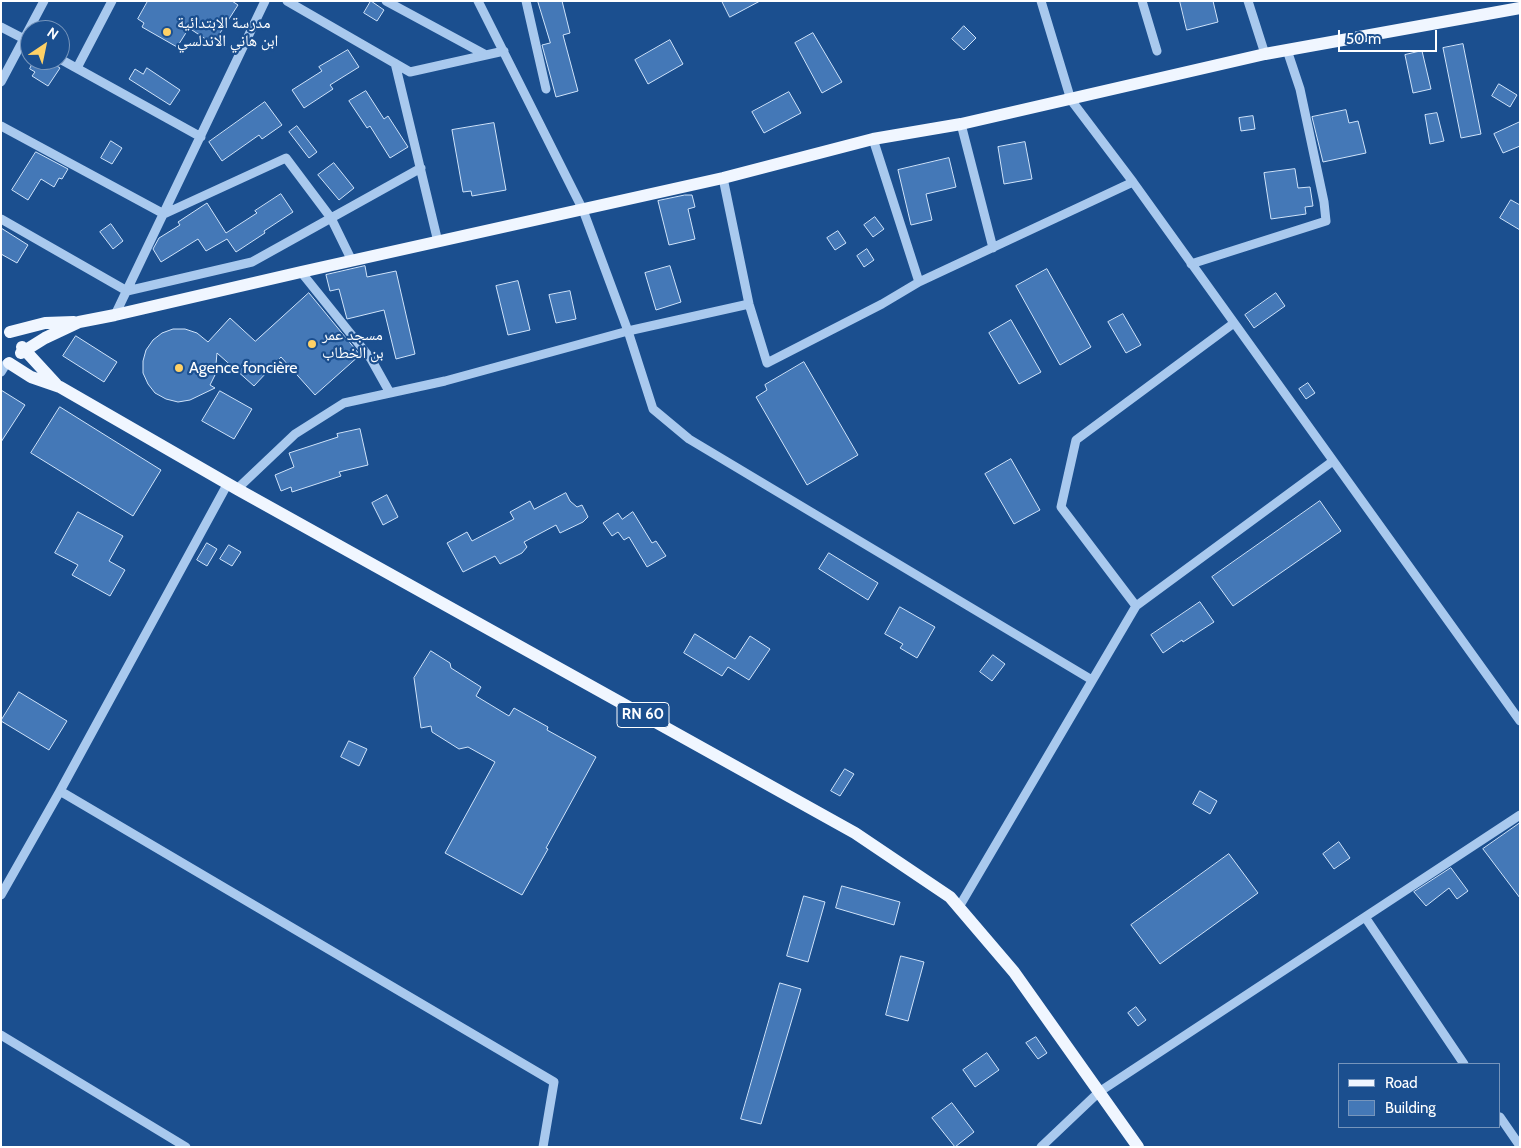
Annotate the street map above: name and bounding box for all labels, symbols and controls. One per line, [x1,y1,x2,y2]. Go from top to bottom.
place label: مدرسة الابتدائية ابن هاني الاندلسي [177,13,278,51]
north arrow [20,20,70,70]
scale bar [1341,20,1440,52]
text: N [44,23,62,44]
marker: مدرسة الابتدائية ابن هاني الاندلسي [161,26,173,38]
text: 50 m [1346,30,1381,48]
place label: مسجد عمر بن الخطاب [322,325,384,363]
marker: مسجد عمر بن الخطاب [306,338,318,350]
place label: Agence foncière [189,358,298,378]
marker: Agence foncière [173,362,185,374]
road number: RN 60 [617,702,669,728]
legend [1338,1063,1501,1128]
text: Road [1385,1074,1418,1092]
text: Building [1385,1099,1436,1117]

